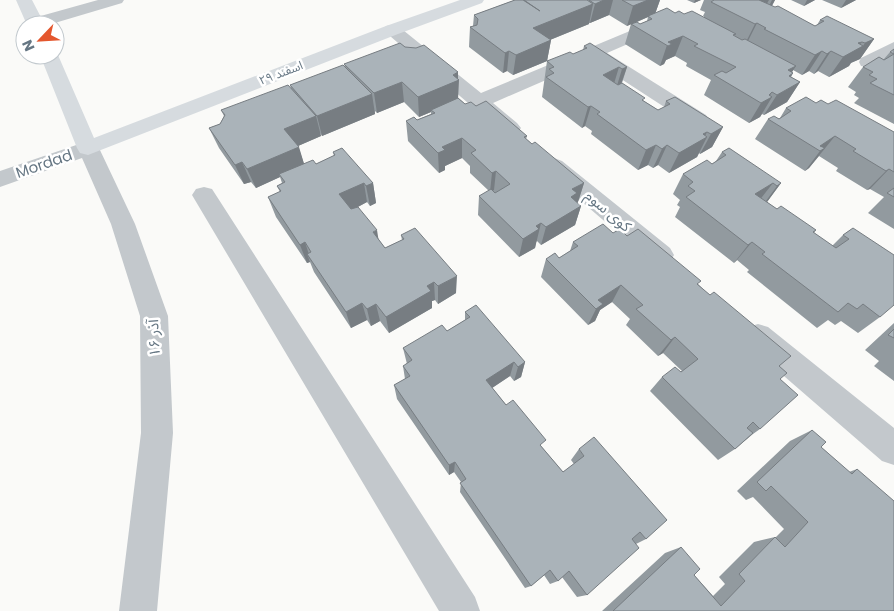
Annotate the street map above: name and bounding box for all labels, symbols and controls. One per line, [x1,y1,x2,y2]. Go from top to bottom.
north arrow [15,15,65,65]
text: N [17,36,40,54]
street label: ۲۹ اسفند [256,56,305,89]
street label: Mordad [13,144,75,183]
street label: کوی سوم [580,185,637,238]
street label: ۱۶ آذر [142,318,165,357]

